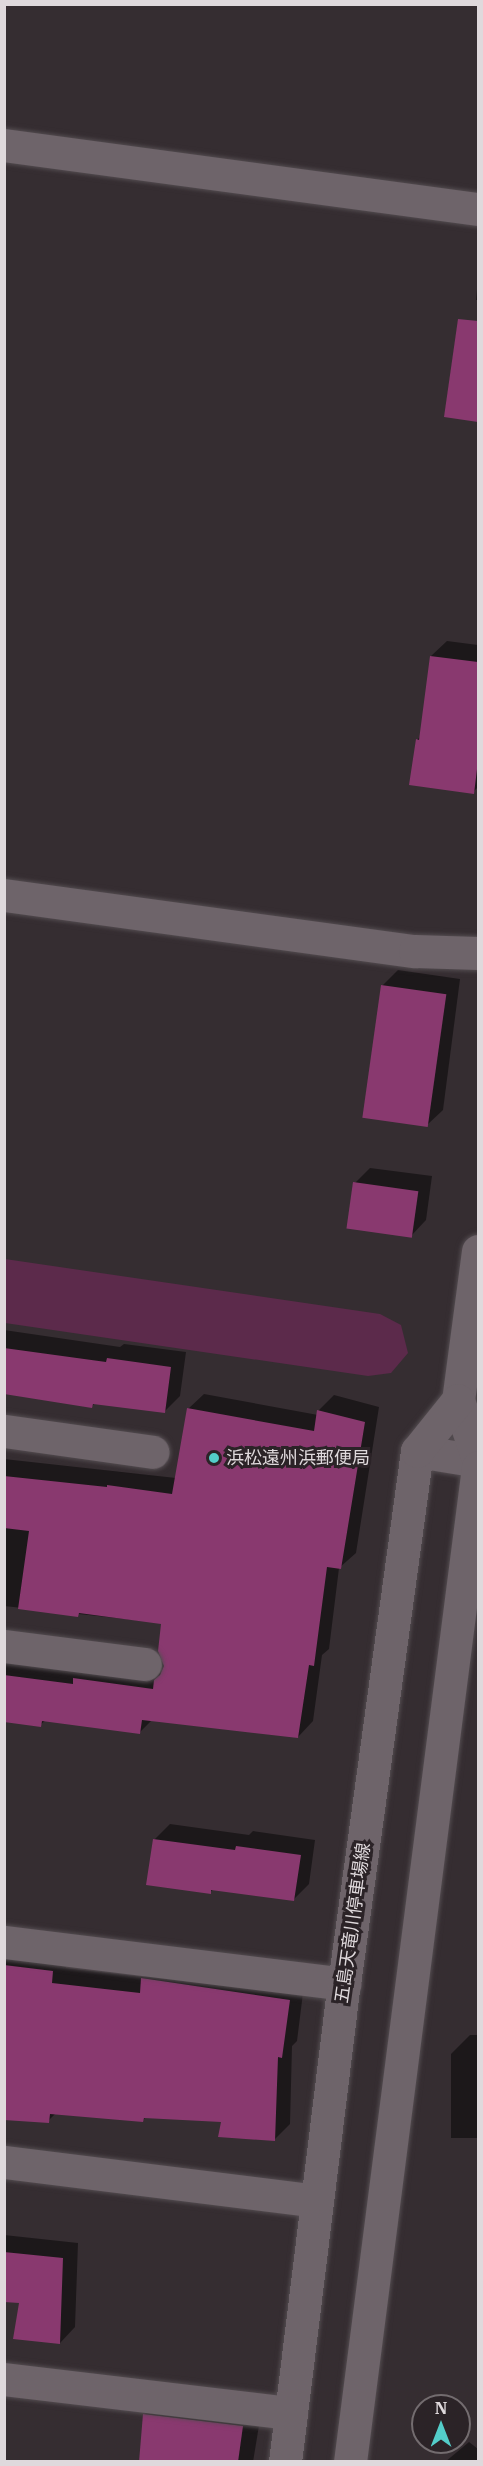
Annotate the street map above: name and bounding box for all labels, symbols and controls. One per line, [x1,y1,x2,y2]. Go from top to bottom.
place label: 浜松遠州浜郵便局 [226,1447,370,1469]
marker: 浜松遠州浜郵便局 [207,1451,221,1465]
street label: 五島天竜川停車場線 [331,1841,375,2005]
north arrow [411,2394,471,2454]
text: N [435,2398,447,2418]

